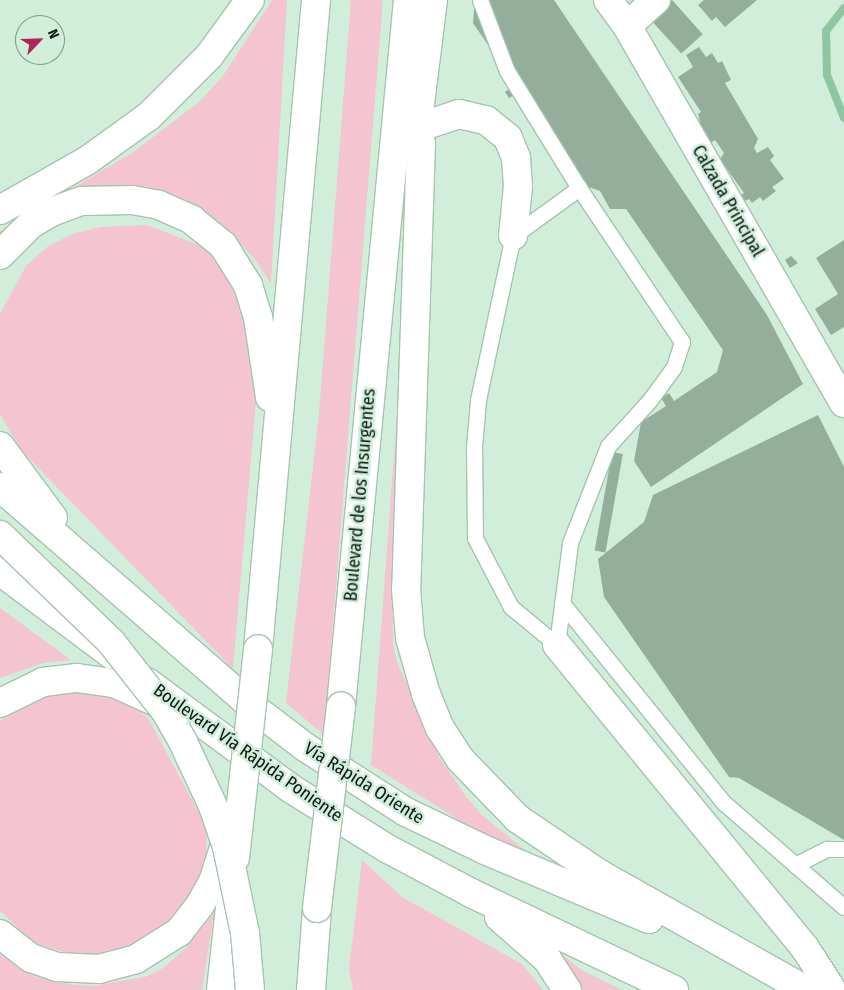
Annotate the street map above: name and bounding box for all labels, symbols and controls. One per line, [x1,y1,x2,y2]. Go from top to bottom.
north arrow [15,15,65,65]
text: N [44,27,63,41]
street label: Calzada Principal [687,141,769,261]
street label: Boulevard de los Insurgentes [340,388,380,602]
street label: Boulevard Vía Rápida Poniente [149,679,347,827]
street label: Vía Rápida Oriente [300,737,428,829]

